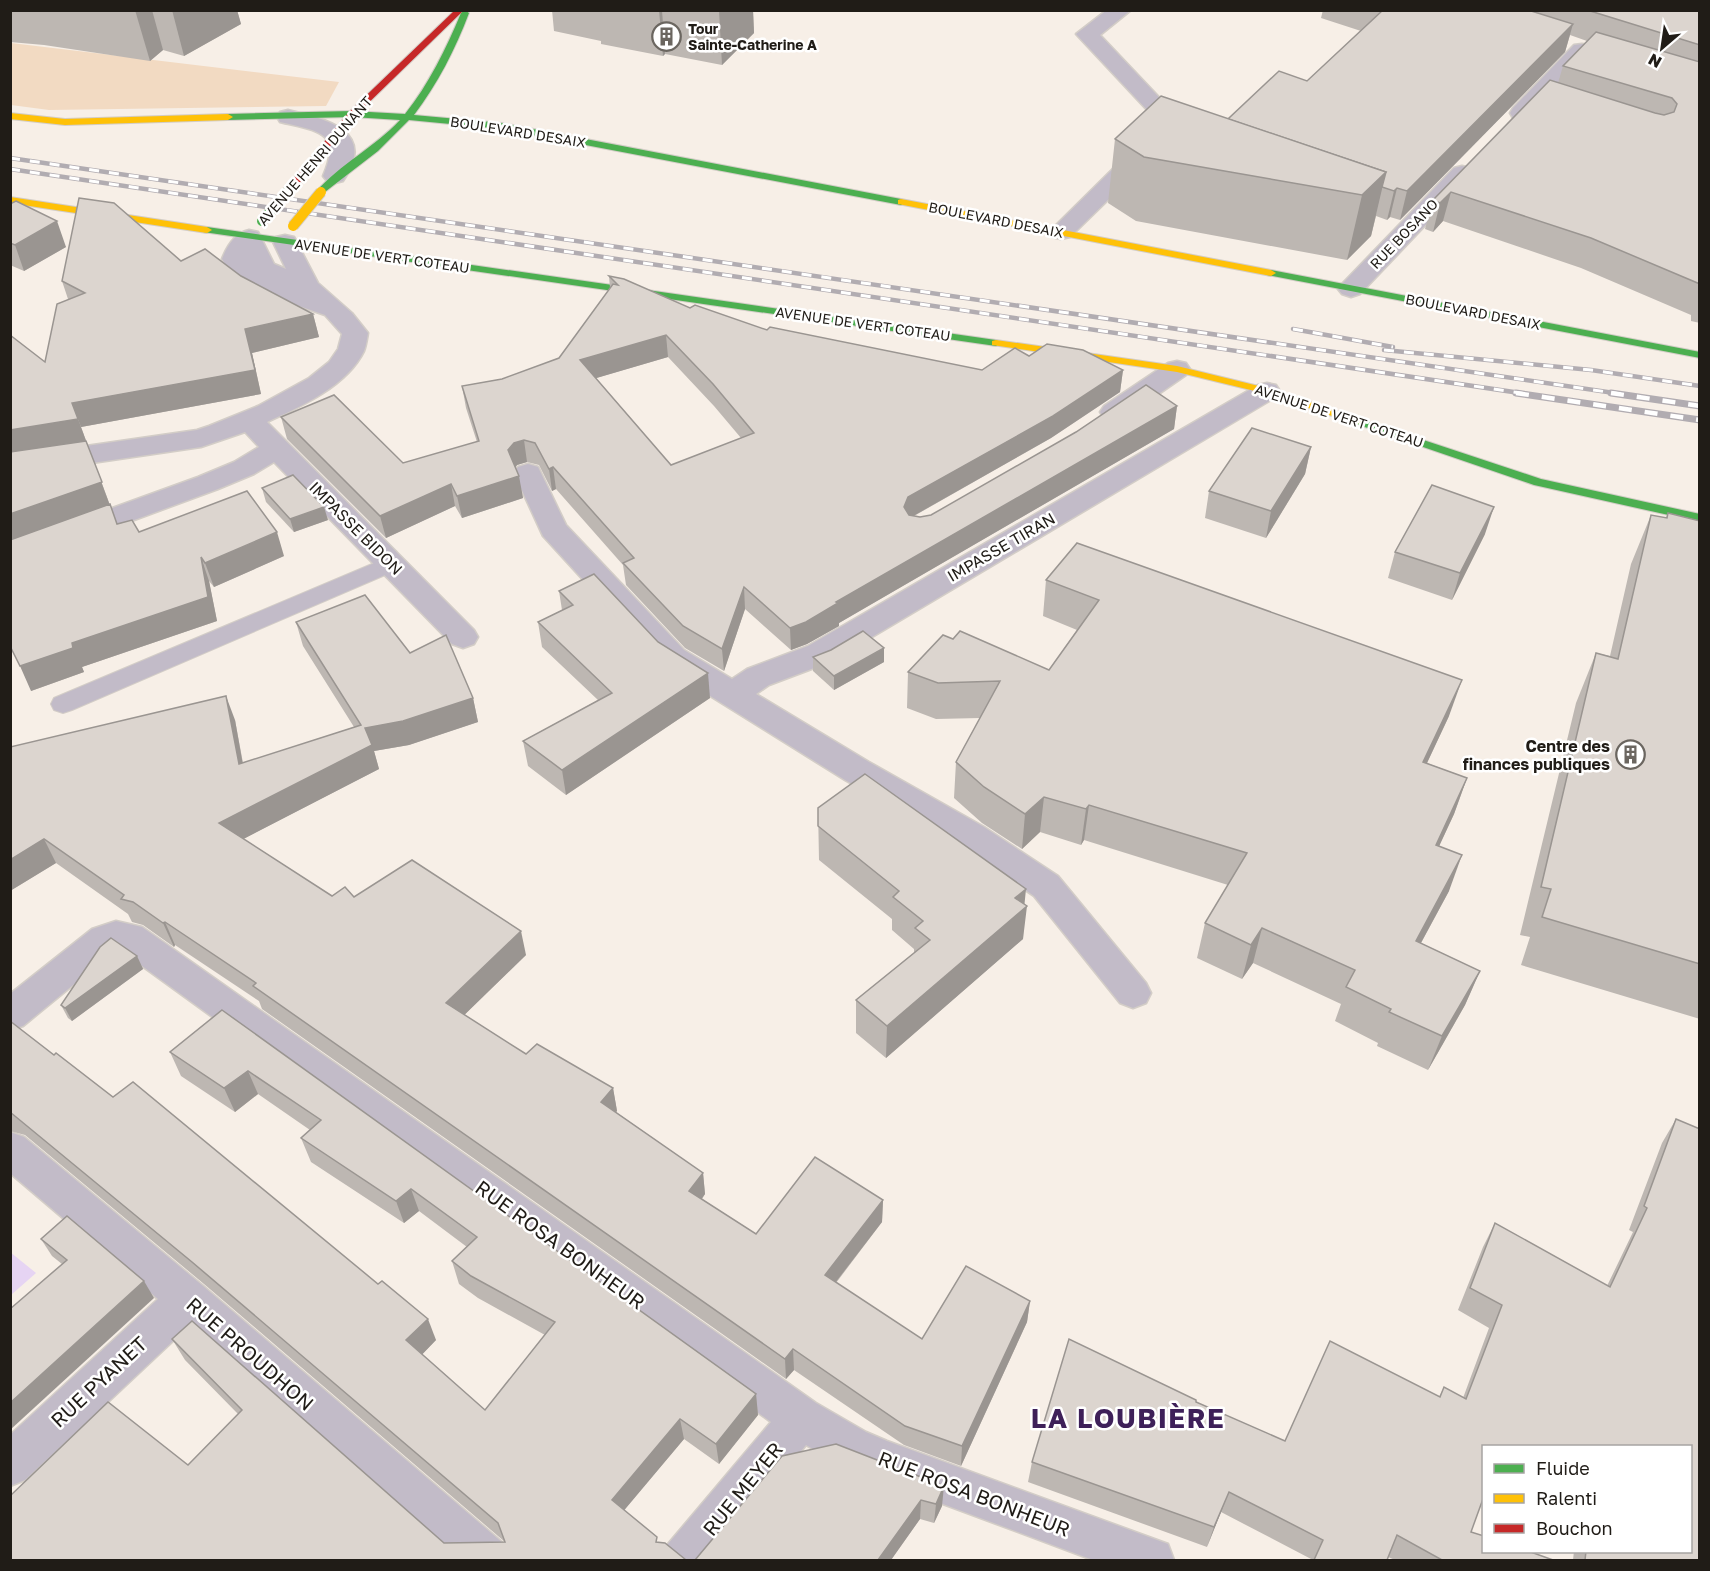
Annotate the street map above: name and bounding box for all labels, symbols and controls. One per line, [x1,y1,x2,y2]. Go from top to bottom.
north arrow [1632,18,1692,78]
place label: Tour Sainte-Catherine A [688,20,817,53]
building icon: Tour Sainte-Catherine A [651,21,683,53]
text: N [1645,49,1665,73]
street label: AVENUE HENRI DUNANT [254,92,376,229]
street label: BOULEVARD DESAIX [449,112,587,151]
street label: RUE BOSANO [1366,195,1441,272]
street label: BOULEVARD DESAIX [927,198,1065,241]
street label: AVENUE DE VERT COTEAU [294,235,471,276]
street label: BOULEVARD DESAIX [1404,290,1542,333]
street label: AVENUE DE VERT COTEAU [775,303,952,344]
street label: AVENUE DE VERT COTEAU [1253,380,1426,451]
street label: IMPASSE BIDON [305,477,407,579]
street label: IMPASSE TIRAN [943,508,1059,586]
place label: Centre des finances publiques [1463,736,1610,774]
building icon: Centre des finances publiques [1615,739,1647,771]
street label: RUE ROSA BONHEUR [471,1175,650,1314]
street label: RUE PROUDHON [182,1292,319,1415]
street label: RUE PYANET [45,1331,151,1432]
district label: LA LOUBIÈRE [1031,1402,1225,1434]
street label: RUE MEYER [697,1437,787,1540]
street label: RUE ROSA BONHEUR [875,1445,1074,1541]
legend [1482,1445,1692,1553]
text: Fluide [1536,1457,1590,1479]
text: Ralenti [1536,1487,1597,1509]
text: Bouchon [1536,1517,1613,1539]

